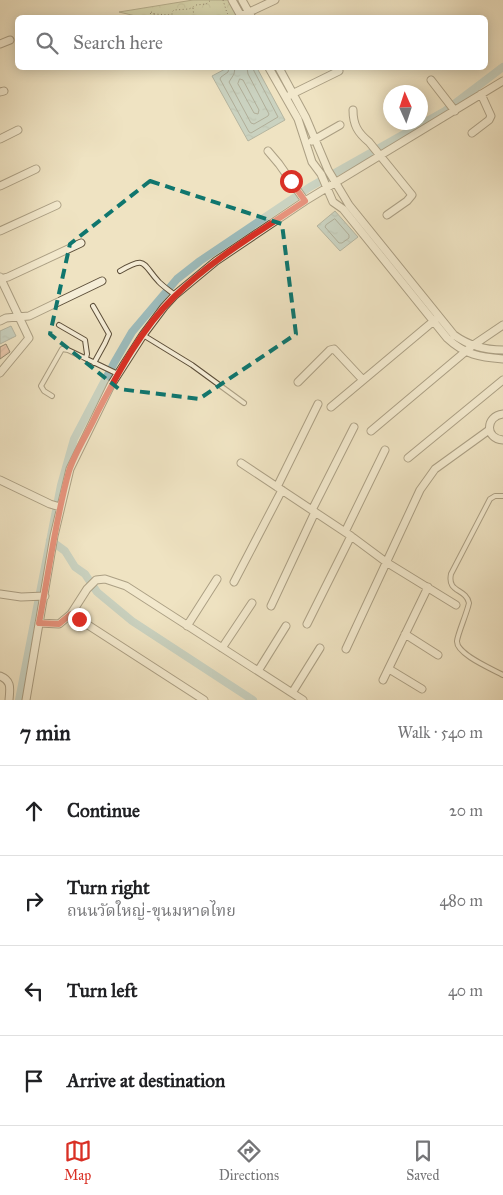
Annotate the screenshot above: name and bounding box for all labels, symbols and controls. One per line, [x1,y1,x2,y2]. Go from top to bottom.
search box [15,15,488,70]
icon: search [33,29,61,57]
text: Search here [73,31,163,54]
north arrow [383,85,428,130]
route start [280,170,303,193]
route end [68,608,91,631]
text: 7 min [20,720,71,746]
text: Walk · 540 m [398,723,483,742]
icon: ahead [20,797,48,825]
text: Continue [67,799,140,822]
text: 20 m [449,801,483,820]
text: Turn right [67,876,150,899]
icon: right [20,887,48,915]
text: 480 m [439,891,483,910]
text: ถนนวัดใหญ่-ขุนมหาดไทย [67,901,236,920]
icon: left [20,977,48,1005]
text: Turn left [67,979,137,1002]
text: 40 m [448,981,483,1000]
icon: arrive [20,1067,48,1095]
text: Arrive at destination [67,1069,225,1092]
tab: Map [64,1137,92,1184]
tab: Directions [219,1137,279,1184]
tab: Saved [406,1137,439,1184]

